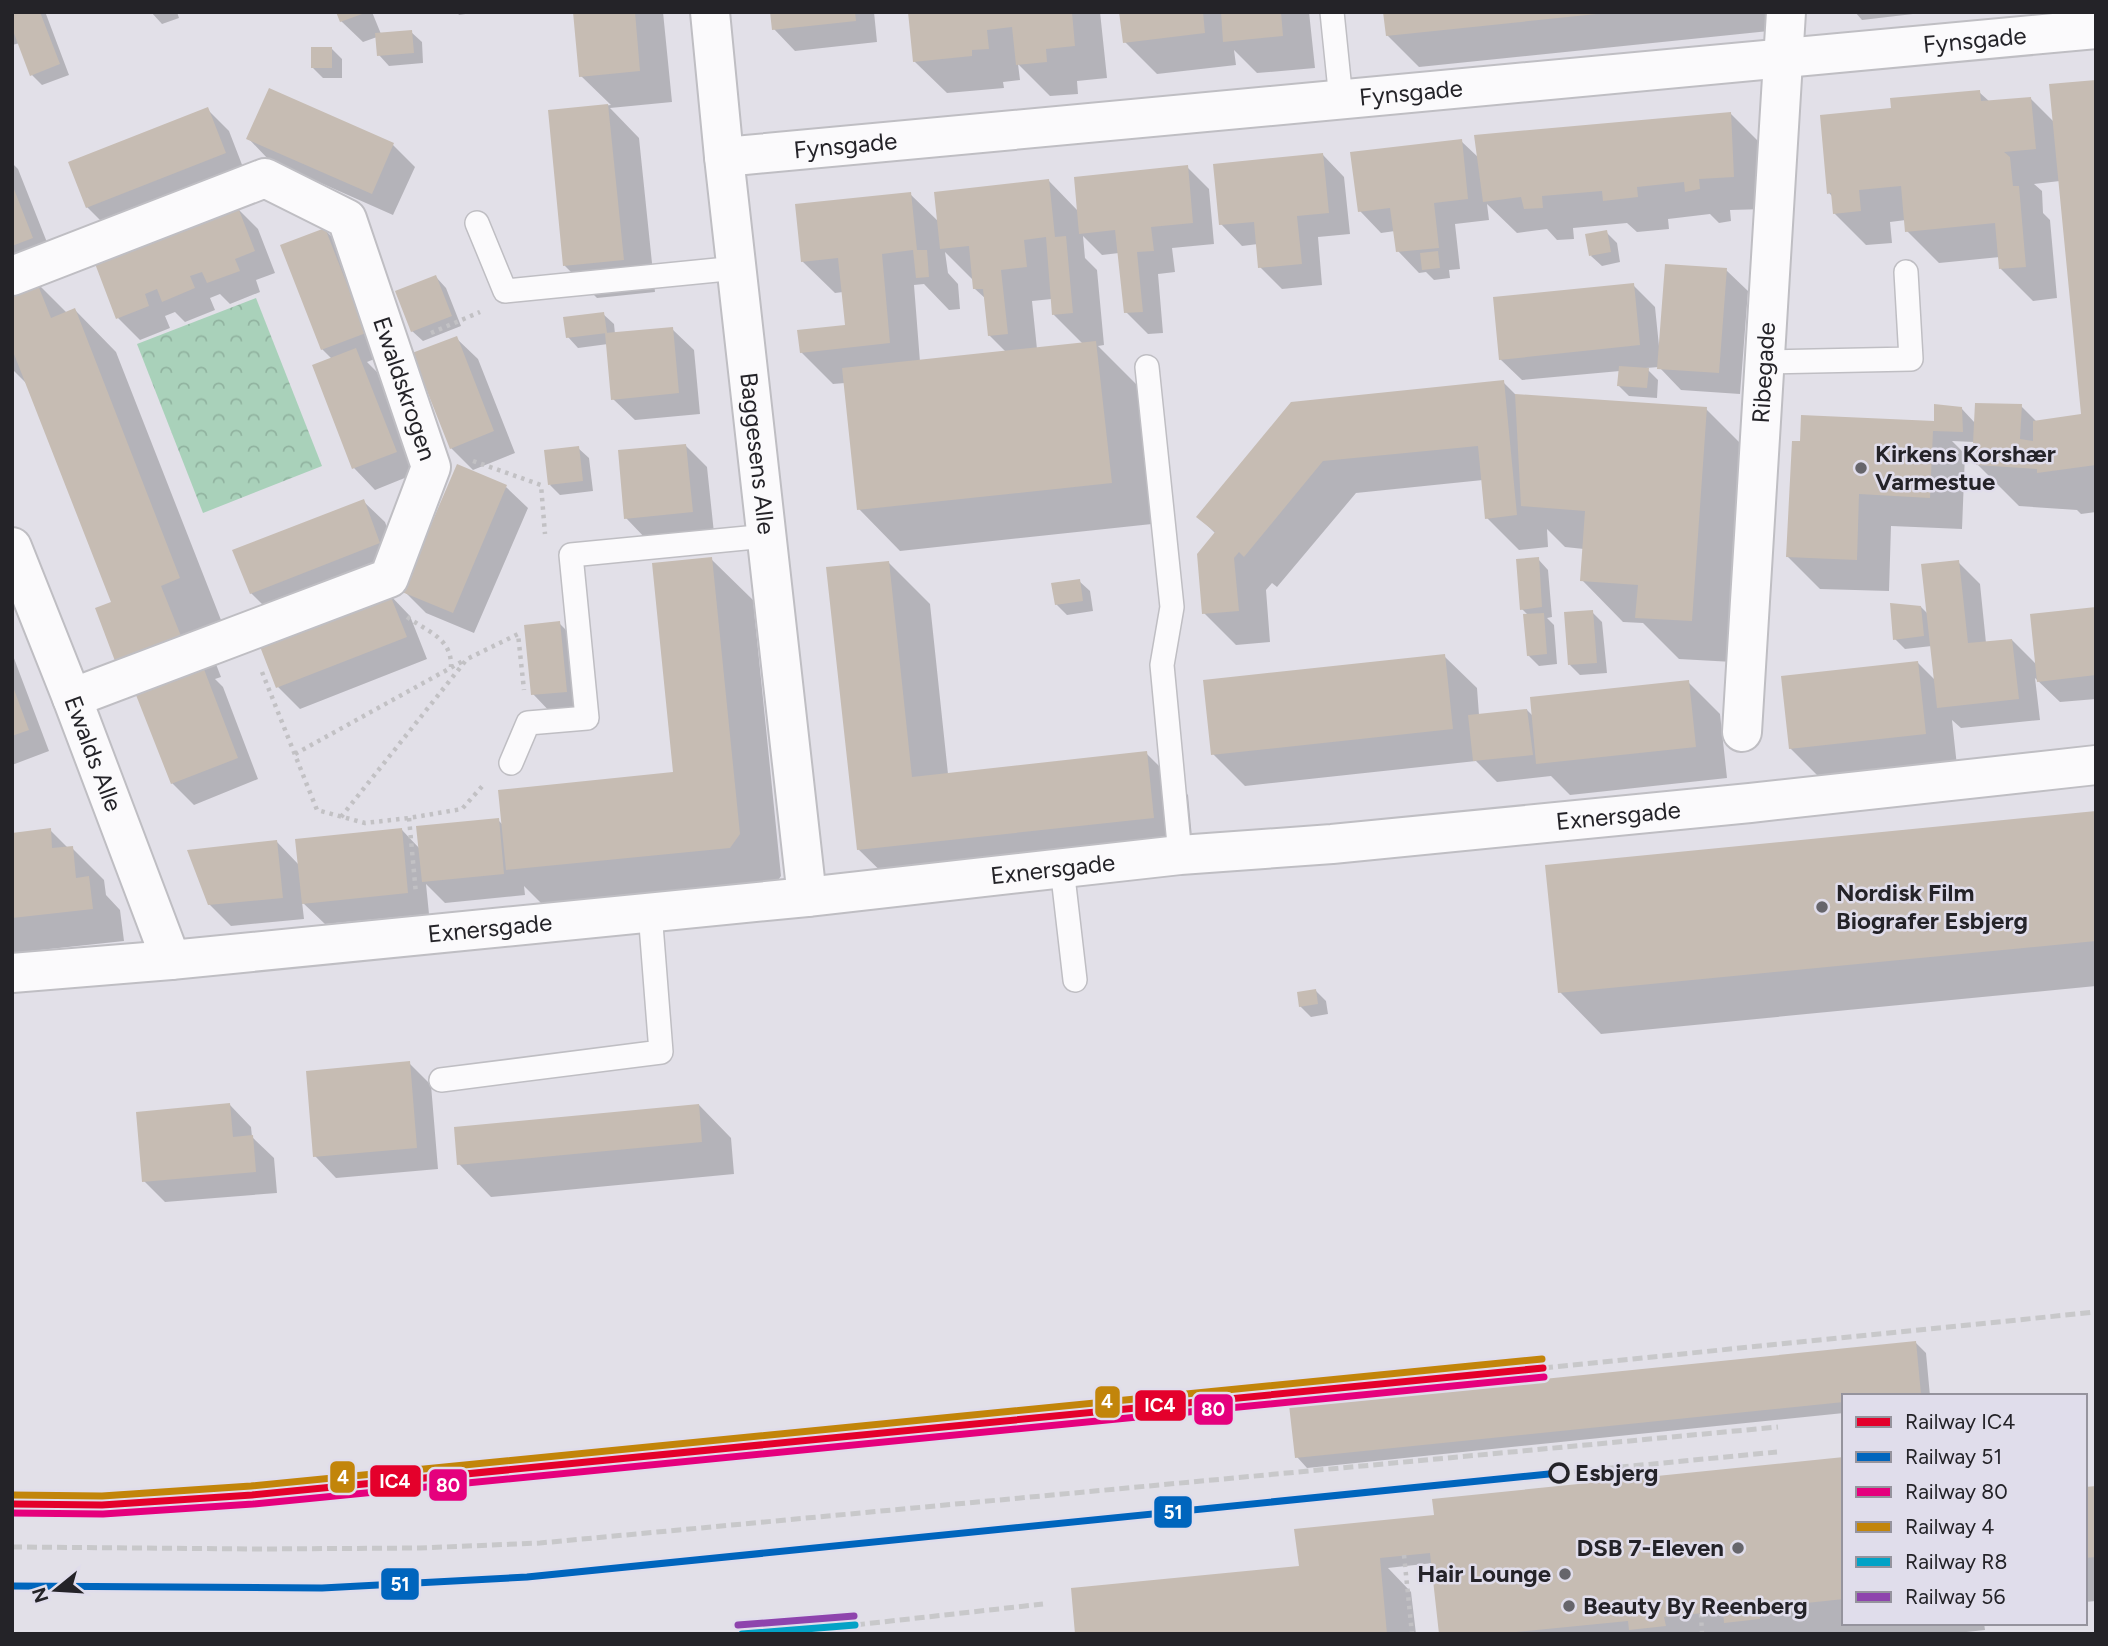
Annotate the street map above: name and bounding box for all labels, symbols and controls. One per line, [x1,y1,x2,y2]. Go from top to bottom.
street label: Fynsgade [1922,21,2028,59]
street label: Fynsgade [1358,73,1464,112]
street label: Fynsgade [792,126,898,164]
street label: Ewaldskrogen [367,313,443,464]
street label: Ribegade [1746,321,1781,424]
street label: Baggesens Alle [734,371,781,536]
place label: Kirkens Korshær Varmestue [1875,439,2056,496]
marker: Kirkens Korshær Varmestue [1853,460,1869,476]
street label: Ewalds Alle [58,692,129,815]
street label: Exnersgade [1555,795,1682,836]
street label: Exnersgade [989,847,1116,890]
place label: Nordisk Film Biografer Esbjerg [1836,878,2028,935]
marker: Nordisk Film Biografer Esbjerg [1814,899,1830,915]
street label: Exnersgade [426,907,553,949]
line badge: 4 [1094,1385,1121,1419]
line badge: IC4 [1134,1389,1187,1422]
text: 4 [1101,1390,1113,1413]
line badge: 80 [1193,1393,1234,1426]
text: IC4 [1144,1394,1176,1417]
legend [1842,1394,2087,1625]
text: 80 [1201,1398,1225,1421]
text: Railway IC4 [1905,1409,2015,1434]
text: Railway 51 [1905,1444,2002,1469]
place label: Esbjerg [1575,1458,1658,1487]
line badge: 4 [329,1460,356,1494]
marker: Esbjerg [1549,1463,1569,1483]
line badge: IC4 [369,1464,422,1498]
text: 4 [337,1466,349,1489]
line badge: 80 [428,1468,468,1502]
text: IC4 [379,1470,411,1493]
text: 80 [436,1474,460,1497]
text: Railway 80 [1905,1479,2008,1504]
line badge: 51 [1153,1495,1193,1529]
text: 51 [1163,1501,1183,1524]
text: Railway 4 [1905,1514,1994,1539]
place label: DSB 7-Eleven [1576,1533,1724,1562]
marker: DSB 7-Eleven [1730,1540,1746,1556]
text: Railway R8 [1905,1549,2007,1574]
north arrow [21,1555,91,1625]
place label: Hair Lounge [1417,1559,1551,1588]
marker: Hair Lounge [1557,1566,1573,1582]
line badge: 51 [380,1567,420,1601]
text: 51 [390,1573,410,1596]
text: Railway 56 [1905,1584,2005,1609]
text: N [27,1585,54,1606]
place label: Beauty By Reenberg [1583,1591,1808,1620]
marker: Beauty By Reenberg [1561,1598,1577,1614]

